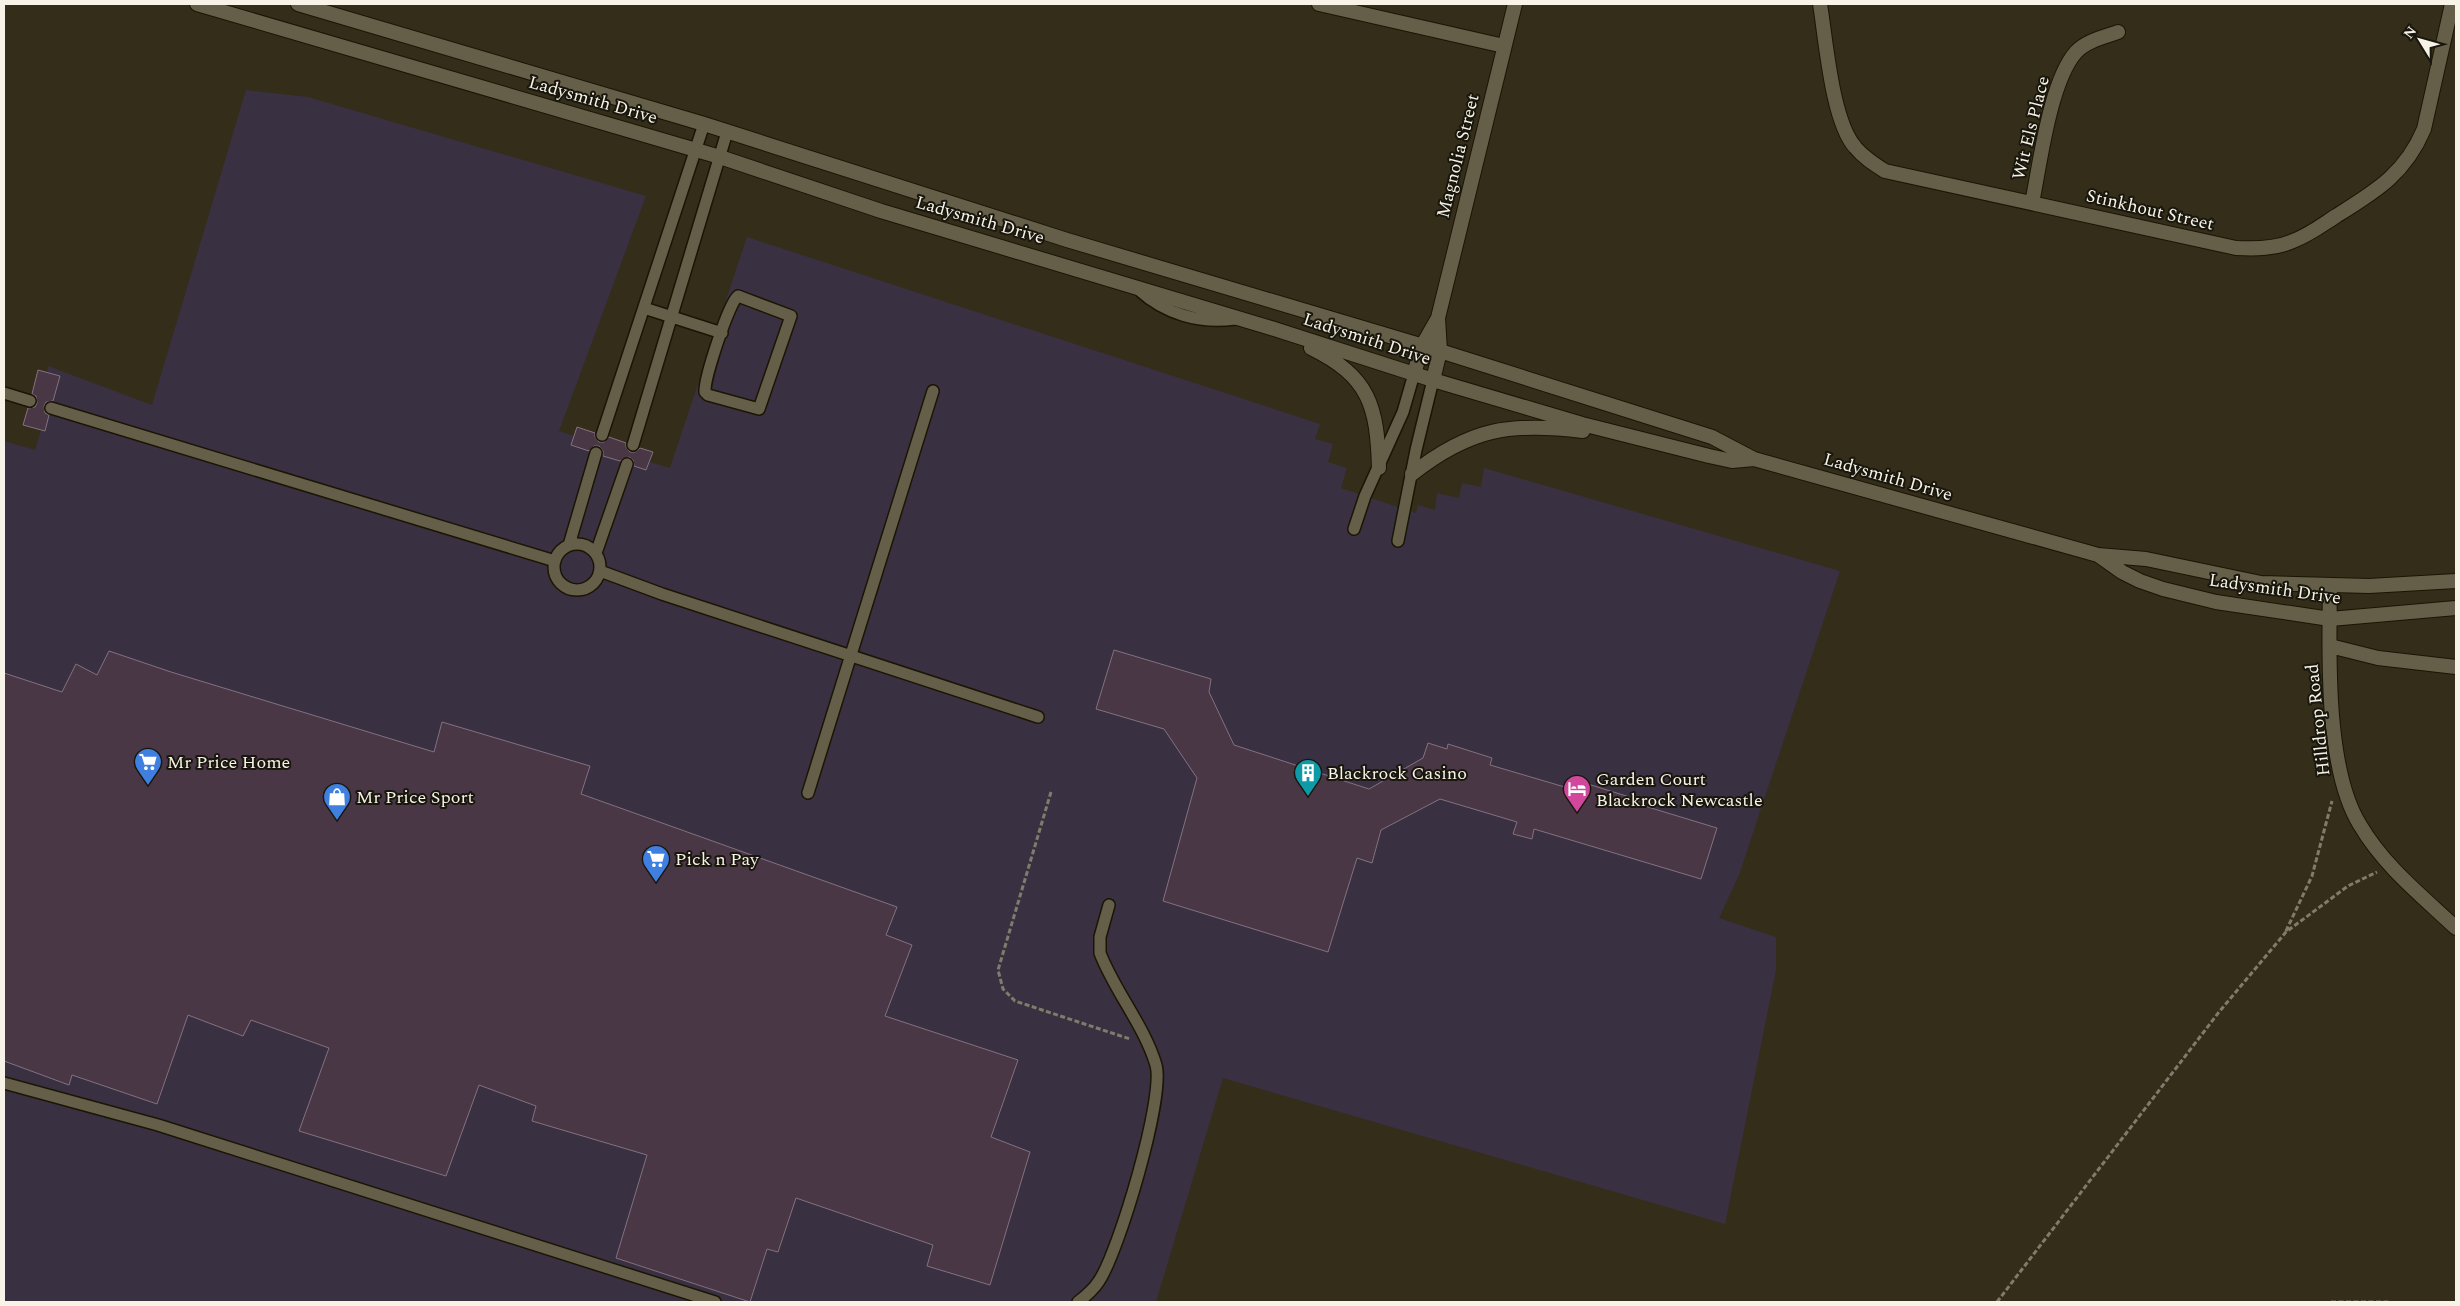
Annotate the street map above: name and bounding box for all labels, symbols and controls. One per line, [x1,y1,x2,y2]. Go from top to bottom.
north arrow [2395,15,2445,65]
text: N [2398,22,2422,43]
street label: Ladysmith Drive [525,69,661,131]
street label: Wit Els Place [2005,73,2057,183]
street label: Magnolia Street [1430,91,1486,221]
street label: Stinkhout Street [2083,182,2217,238]
street label: Ladysmith Drive [912,189,1048,251]
street label: Ladysmith Drive [1300,306,1434,372]
street label: Ladysmith Drive [1820,446,1956,508]
street label: Ladysmith Drive [2207,566,2343,612]
street label: Hilldrop Road [2299,662,2337,778]
supermarket icon: Mr Price Home [133,747,163,786]
place label: Mr Price Home [167,749,290,776]
building icon: Blackrock Casino [1293,758,1323,797]
place label: Blackrock Casino [1327,760,1467,787]
place label: Garden Court Blackrock Newcastle [1596,766,1763,814]
hotel icon: Garden Court Blackrock Newcastle [1562,774,1592,813]
shop icon: Mr Price Sport [322,782,352,821]
place label: Mr Price Sport [356,784,474,811]
supermarket icon: Pick n Pay [641,844,671,883]
place label: Pick n Pay [675,846,760,873]

